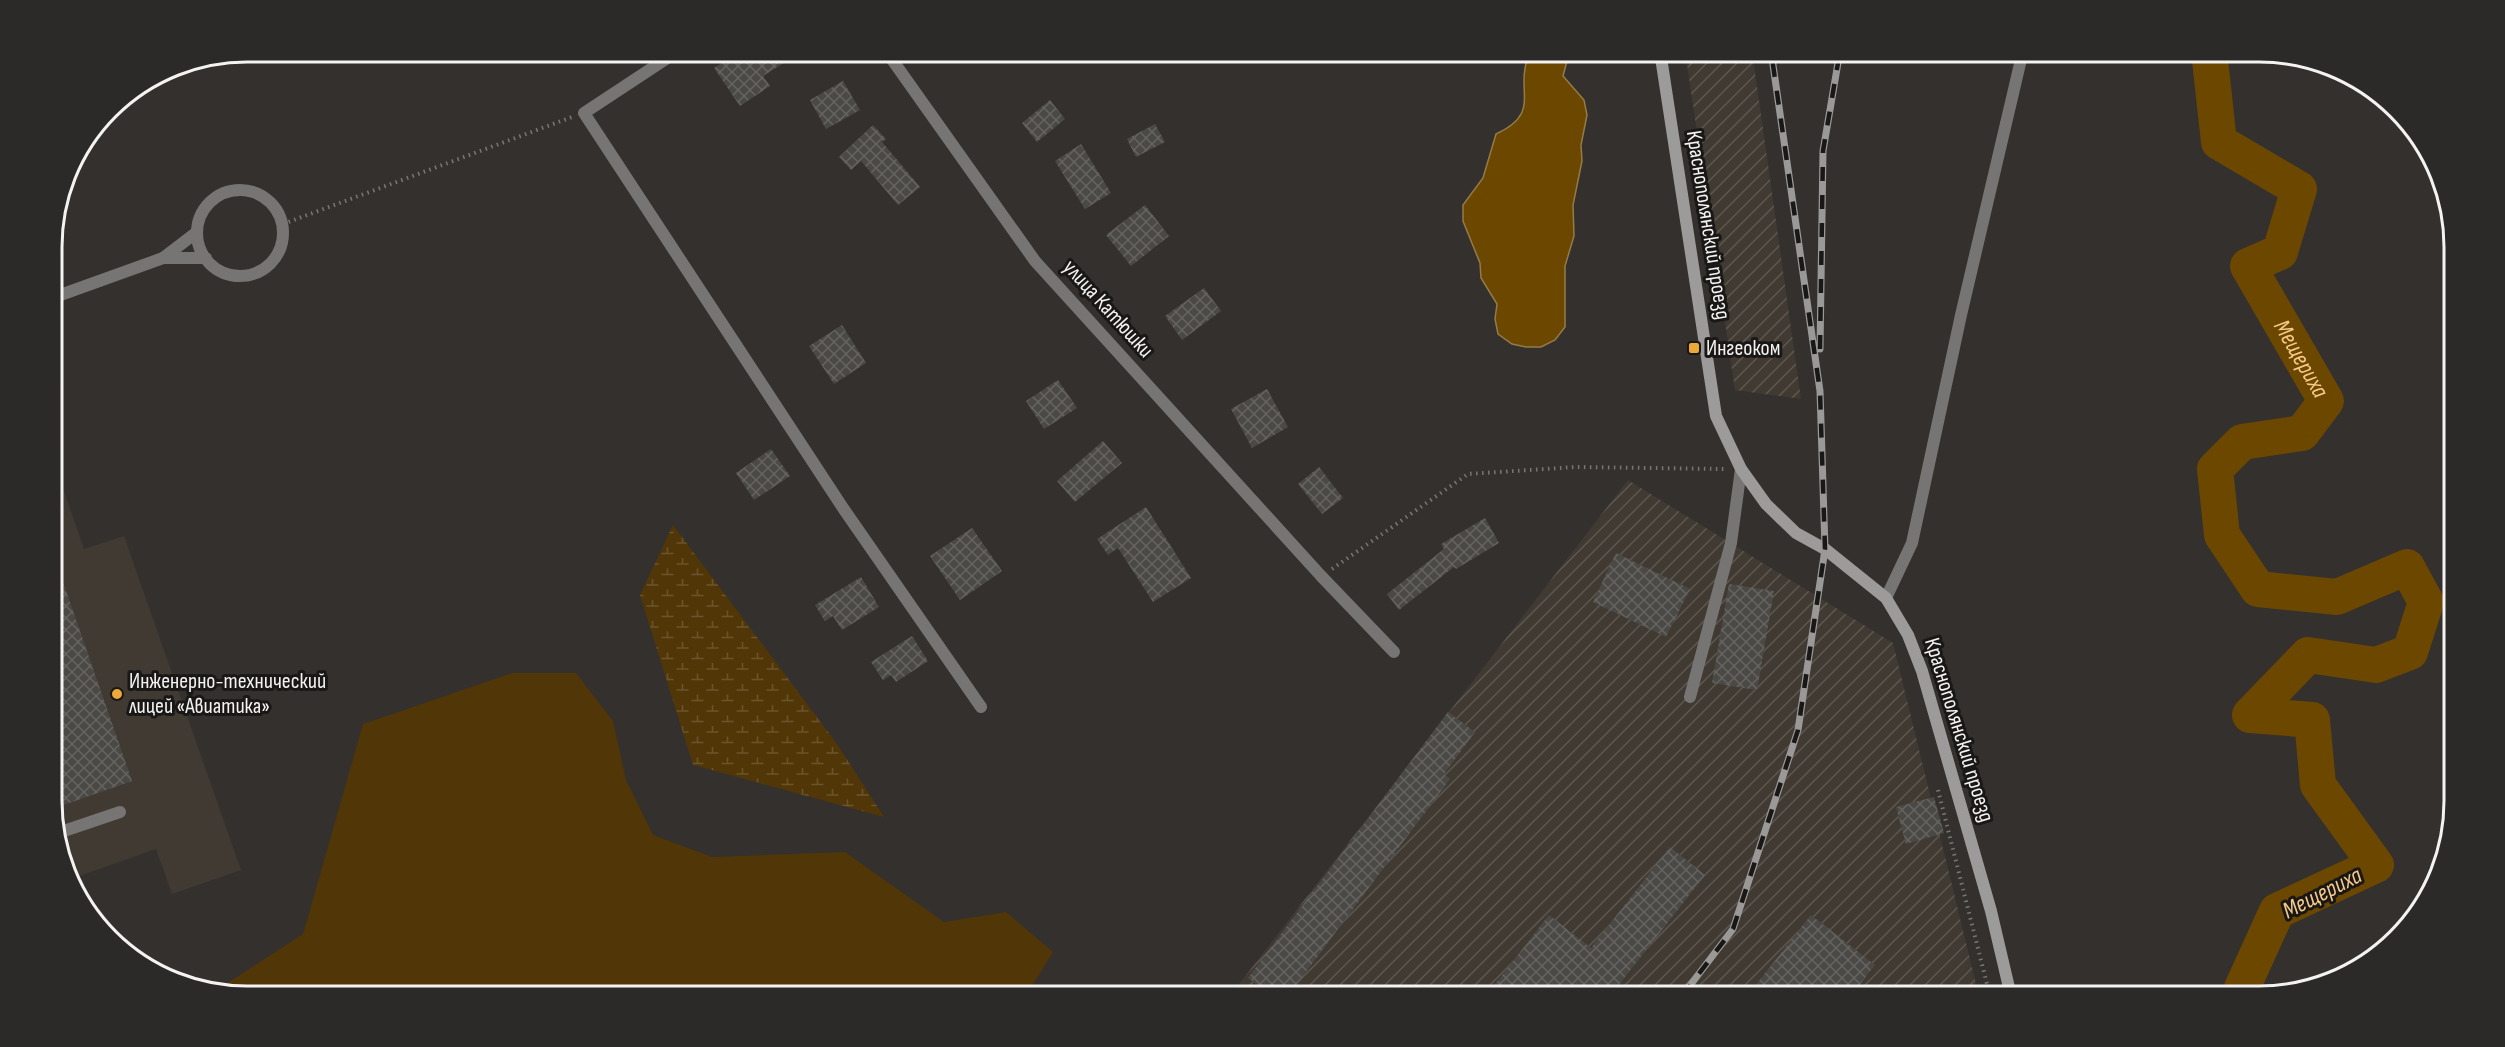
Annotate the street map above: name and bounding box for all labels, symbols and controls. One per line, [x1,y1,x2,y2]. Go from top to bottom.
street label: Краснополянский проезд [1680,129,1736,321]
street label: улица Катюшки [1057,254,1159,364]
water label: Мещериха [2268,314,2336,403]
place label: Ингеоком [1706,335,1780,362]
marker: Ингеоком [1687,341,1701,355]
street label: Краснополянский проезд [1918,635,2000,825]
place label: Инженерно-технический лицей «Авиатика» [129,668,326,720]
marker: Инженерно-технический лицей «Авиатика» [110,687,124,701]
water label: Мещериха [2277,861,2367,925]

